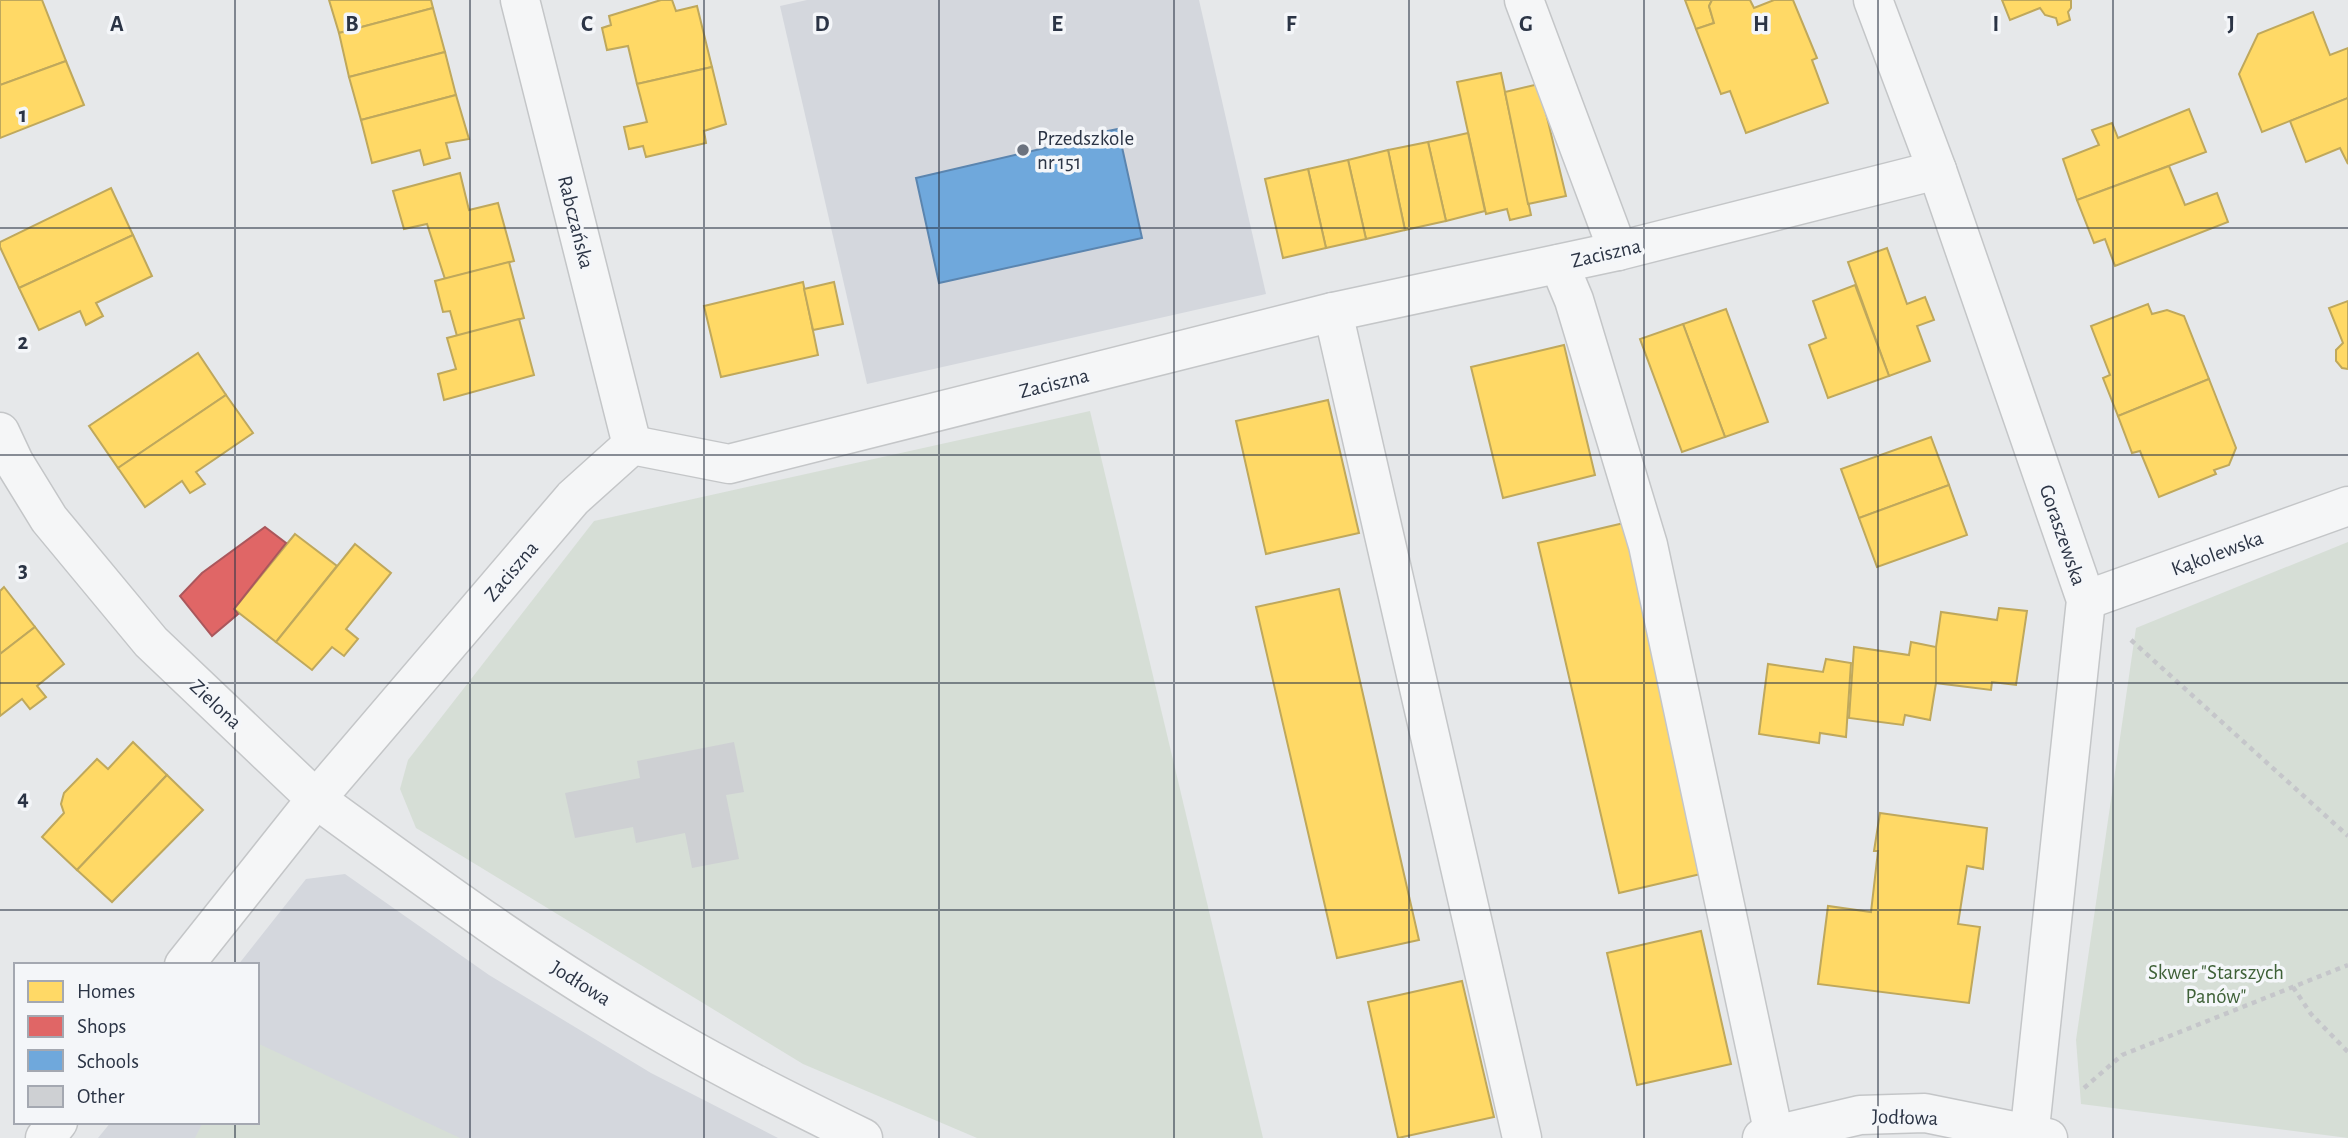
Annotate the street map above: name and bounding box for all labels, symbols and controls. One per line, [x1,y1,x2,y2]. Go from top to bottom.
text: A [110,13,124,36]
text: B [345,13,359,36]
text: C [581,13,593,36]
text: D [814,13,830,36]
text: E [1051,13,1063,36]
text: F [1286,13,1297,36]
text: G [1519,13,1533,36]
text: H [1753,13,1769,36]
text: I [1993,13,1999,36]
text: J [2227,13,2235,36]
text: 1 [19,104,27,127]
place label: Przedszkole nr 151 [1037,128,1134,173]
marker: Przedszkole nr 151 [1015,142,1031,158]
street label: Rabczańska [554,173,597,271]
street label: Zaciszna [1569,235,1643,272]
text: 2 [18,331,29,354]
street label: Zaciszna [1017,365,1091,402]
street label: Goraszewska [2035,482,2090,589]
street label: Kąkolewska [2168,527,2266,580]
street label: Zaciszna [481,537,542,605]
text: 3 [18,559,28,582]
street label: Zielona [186,676,246,733]
text: 4 [17,787,29,810]
street label: Jodłowa [547,957,615,1010]
park label: Skwer "Starszych Panów" [2148,962,2284,1007]
legend [14,963,259,1124]
text: Homes [77,981,135,1002]
text: Shops [77,1016,126,1037]
text: Schools [77,1051,139,1072]
text: Other [77,1086,125,1107]
street label: Jodłowa [1871,1106,1939,1129]

